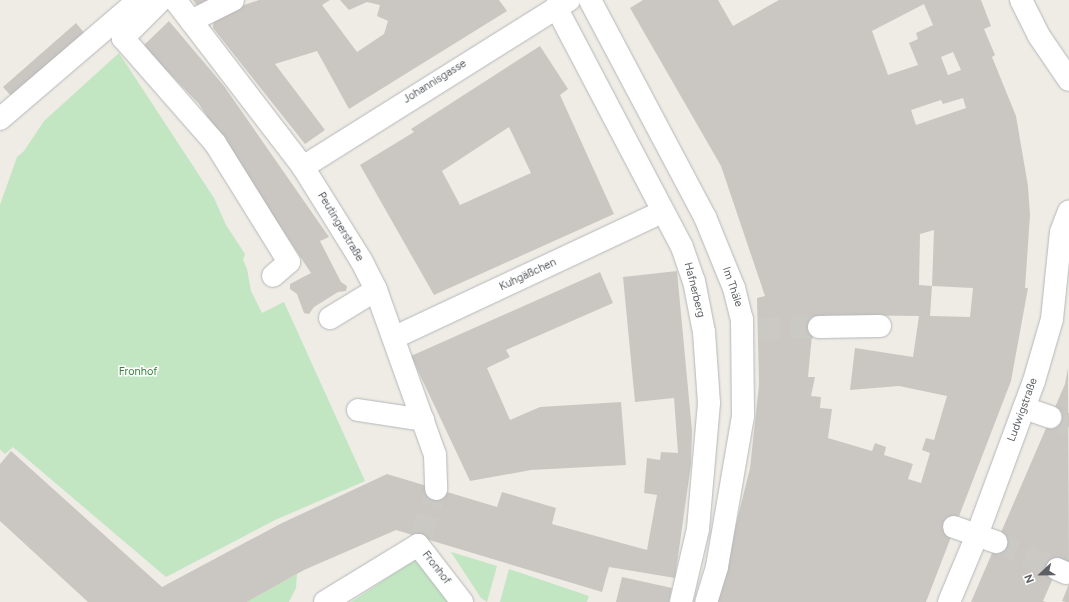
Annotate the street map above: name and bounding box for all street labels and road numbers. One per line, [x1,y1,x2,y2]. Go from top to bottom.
street label: Johannisgasse [401,57,469,107]
street label: Peutingerstraße [314,190,366,264]
street label: Kuhgäßchen [497,256,559,294]
street label: Hafnerberg [681,261,707,319]
street label: Im Thäle [719,265,745,309]
street label: Ludwigstraße [1005,376,1041,444]
street label: Fronhof [419,549,453,587]

